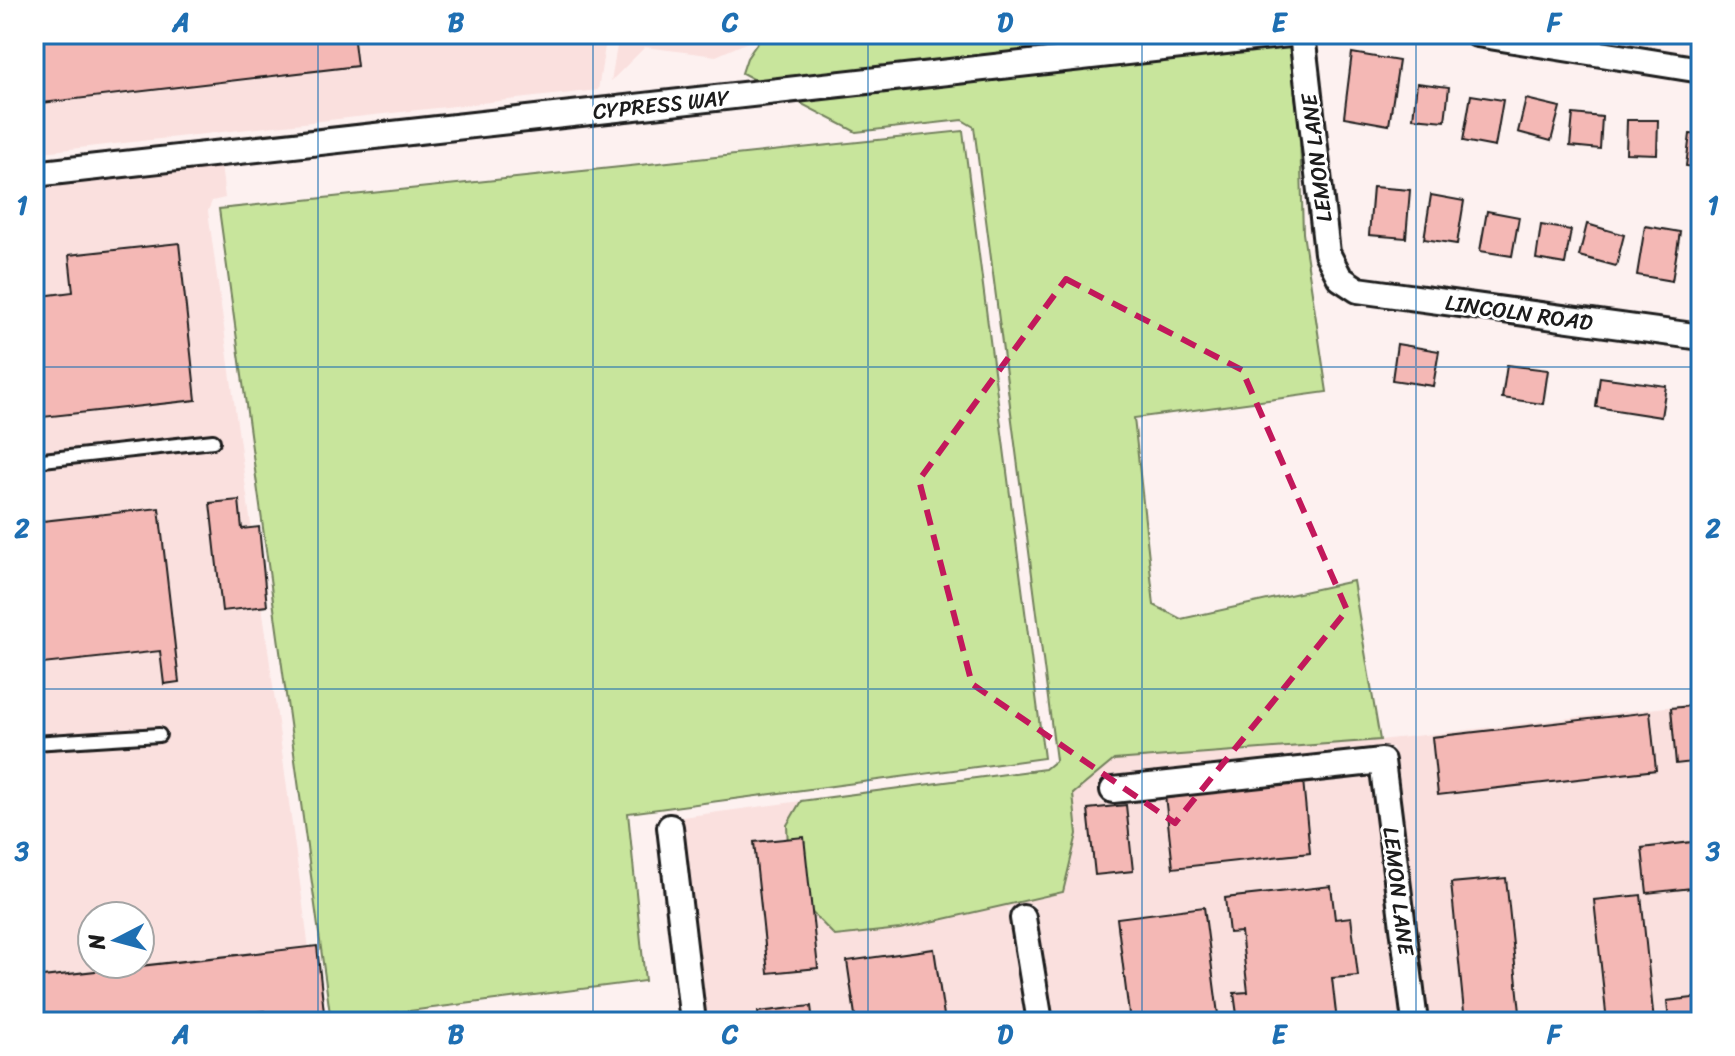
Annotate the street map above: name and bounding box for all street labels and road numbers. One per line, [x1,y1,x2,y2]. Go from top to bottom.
street label: CYPRESS WAY [591,78,732,131]
street label: LEMON LANE [1289,90,1344,224]
street label: LINCOLN ROAD [1443,283,1596,342]
street label: LEMON LANE [1371,825,1426,959]

